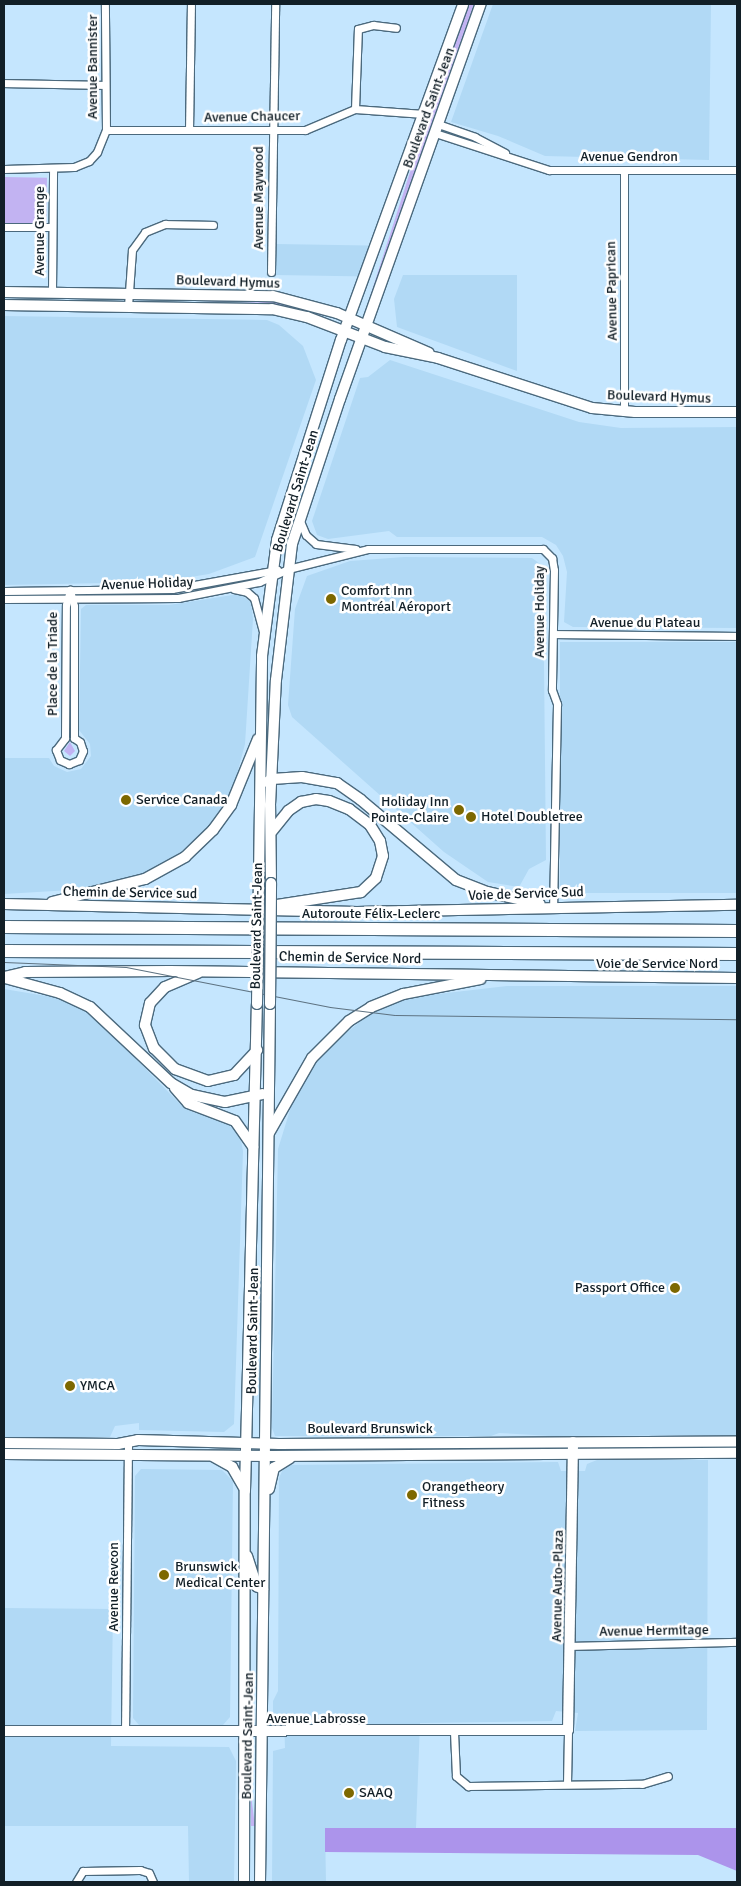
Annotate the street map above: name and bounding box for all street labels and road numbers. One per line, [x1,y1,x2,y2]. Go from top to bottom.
street label: Avenue Bannister [85,15,101,119]
street label: Boulevard Saint-Jean [399,45,459,171]
street label: Avenue Chaucer [204,108,300,126]
street label: Avenue Maywood [251,146,267,250]
street label: Avenue Gendron [580,149,678,165]
street label: Avenue Grange [32,186,48,276]
street label: Avenue Paprican [603,241,621,341]
street label: Boulevard Hymus [176,272,280,292]
street label: Boulevard Hymus [607,387,711,407]
street label: Boulevard Saint-Jean [269,428,323,554]
street label: Avenue Holiday [532,566,548,658]
street label: Avenue Holiday [101,574,193,594]
street label: Place de la Triade [45,612,61,716]
street label: Avenue du Plateau [590,615,700,631]
street label: Boulevard Saint-Jean [247,862,267,990]
street label: Chemin de Service sud [63,883,197,903]
street label: Voie de Service Sud [468,884,584,904]
street label: Autoroute Félix-Leclerc [302,906,440,922]
street label: Chemin de Service Nord [279,948,421,968]
street label: Voie de Service Nord [596,956,718,972]
street label: Boulevard Saint-Jean [243,1267,263,1395]
street label: Boulevard Brunswick [307,1421,433,1437]
street label: Avenue Auto-Plaza [549,1530,567,1642]
street label: Avenue Revcon [106,1542,122,1632]
street label: Avenue Hermitage [599,1622,709,1640]
street label: Boulevard Saint-Jean [238,1672,258,1800]
street label: Avenue Labrosse [266,1711,366,1727]

